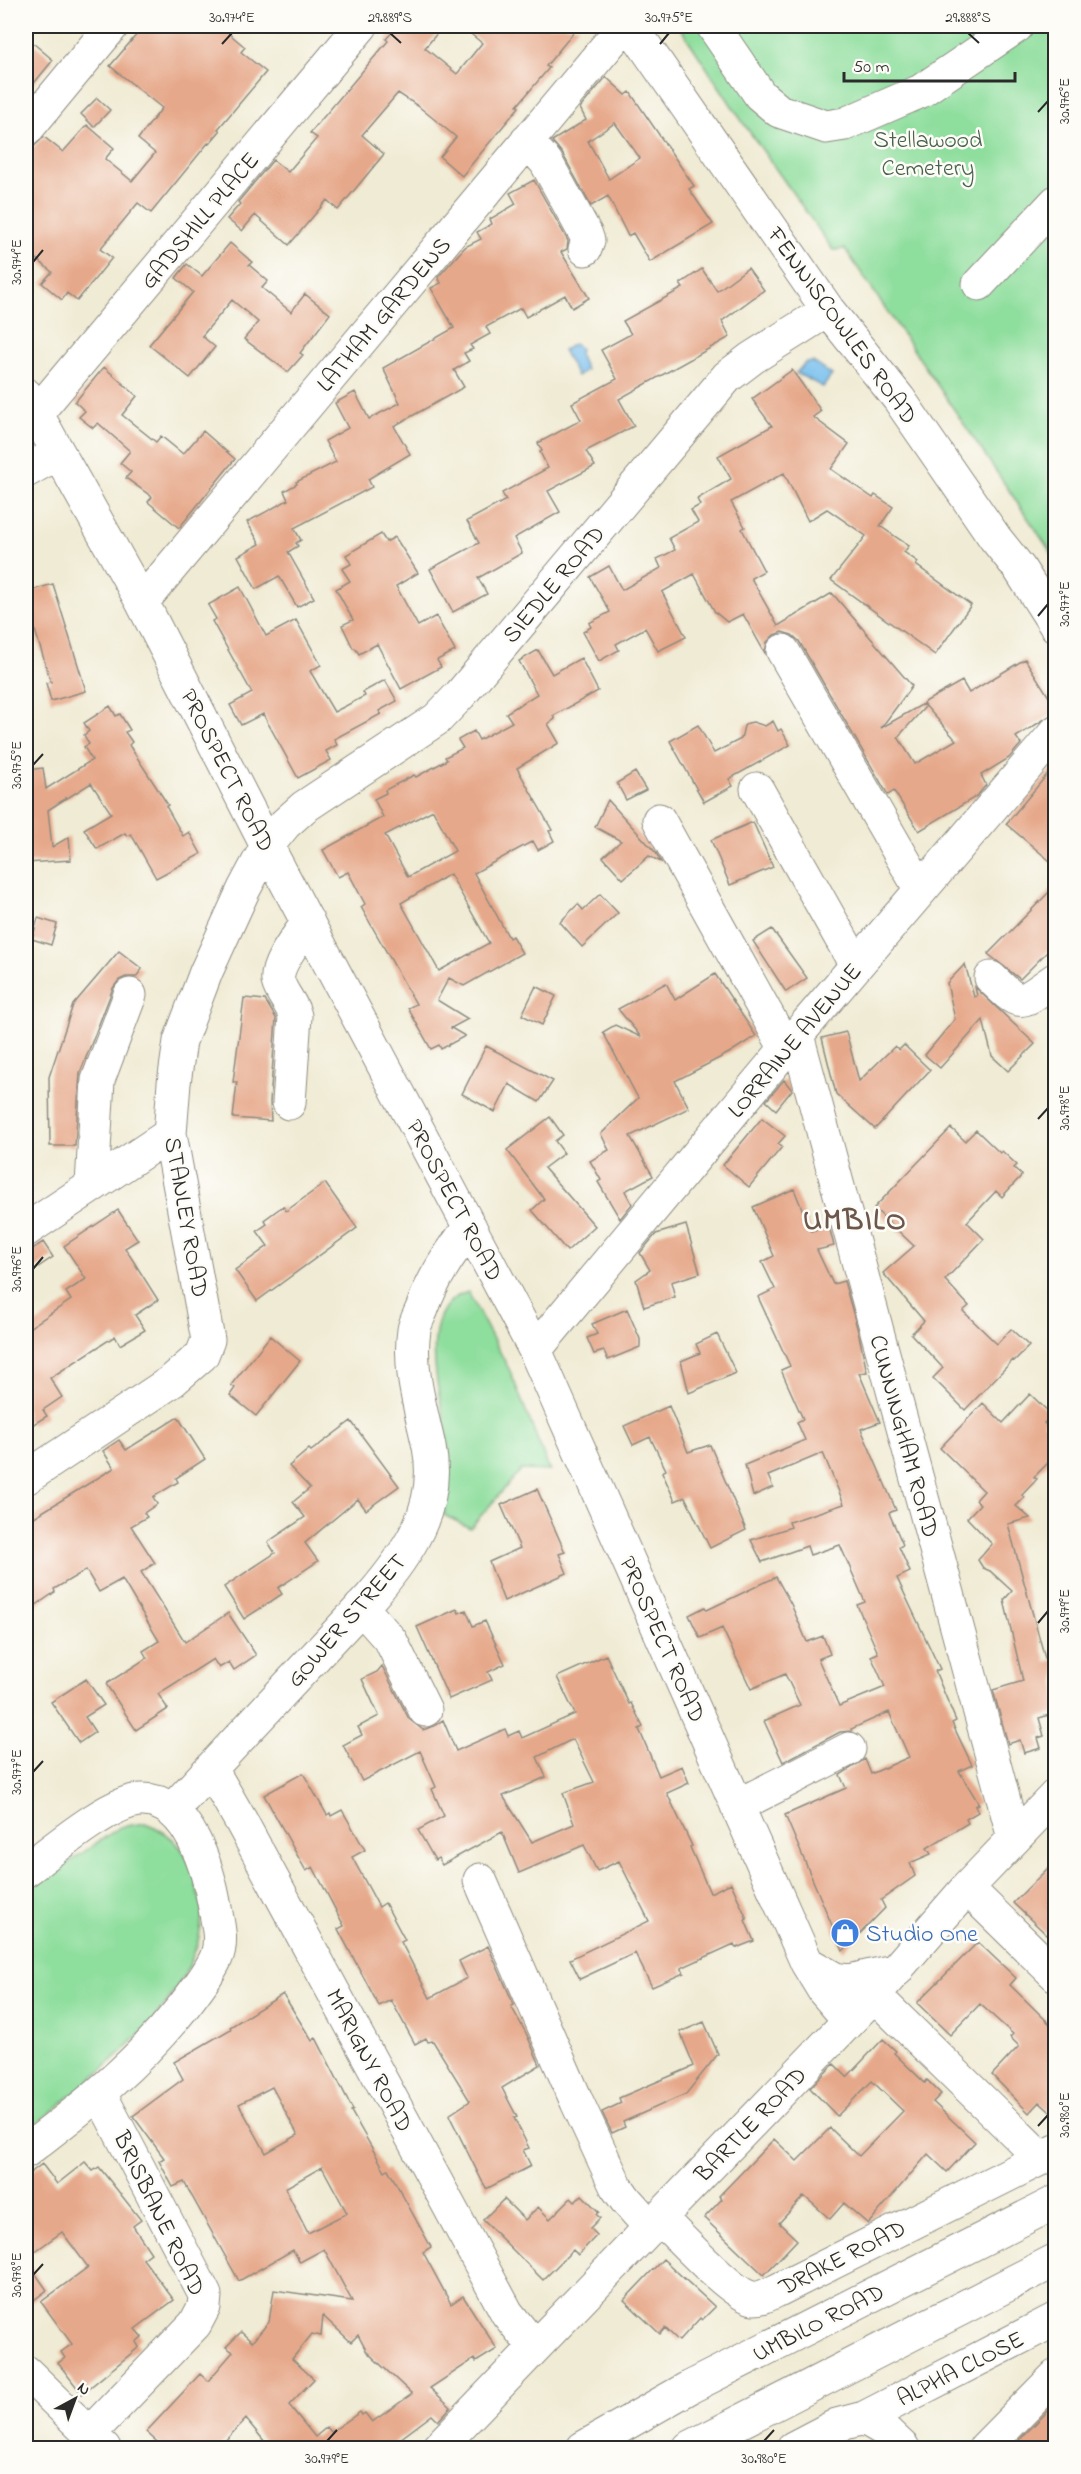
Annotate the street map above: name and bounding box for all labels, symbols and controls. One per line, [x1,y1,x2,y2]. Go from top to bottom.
text: 30.974°E [209,7,255,29]
text: 29.889°S [368,7,413,29]
text: 30.975°E [645,7,693,29]
text: 29.888°S [945,7,991,29]
scale bar [844,45,1015,83]
text: 50 m [853,55,890,81]
text: 30.976°E [1054,78,1076,124]
park label: Stellawood Cemetery [873,124,983,188]
street label: GADSHILL PLACE [133,145,269,298]
street label: FENNISCOWLES ROAD [757,220,925,433]
street label: LATHAM GARDENS [309,230,461,401]
text: 30.974°E [6,239,28,285]
street label: SIEDLE ROAD [495,519,615,652]
text: 30.977°E [1054,581,1076,627]
street label: PROSPECT ROAD [170,684,282,859]
text: 30.975°E [6,741,28,789]
street label: LORRAINE AVENUE [720,956,871,1127]
text: 30.978°E [1054,1085,1076,1131]
street label: PROSPECT ROAD [395,1114,510,1288]
street label: STANLEY ROAD [153,1134,216,1300]
district label: UMBILO [803,1200,907,1244]
text: 30.976°E [6,1246,28,1292]
street label: CUNNINGHAM ROAD [859,1331,946,1542]
street label: GOWER STREET [280,1547,416,1696]
street label: PROSPECT ROAD [608,1551,713,1729]
text: 30.979°E [1054,1589,1076,1633]
text: 30.977°E [6,1749,28,1795]
shop icon: Studio One [829,1917,861,1949]
place label: Studio One [866,1918,978,1953]
street label: MARIGNY ROAD [315,1983,420,2139]
street label: BARTLE ROAD [687,2060,816,2192]
text: 30.980°E [1054,2092,1076,2138]
street label: BRISBANE ROAD [102,2125,213,2303]
street label: DRAKE ROAD [773,2212,913,2307]
text: 30.978°E [6,2252,28,2298]
street label: UMBILO ROAD [747,2276,891,2372]
street label: ALPHA CLOSE [891,2323,1031,2417]
north arrow [45,2369,105,2429]
text: N [72,2377,96,2402]
text: 30.979°E [305,2448,349,2470]
text: 30.980°E [741,2448,787,2470]

